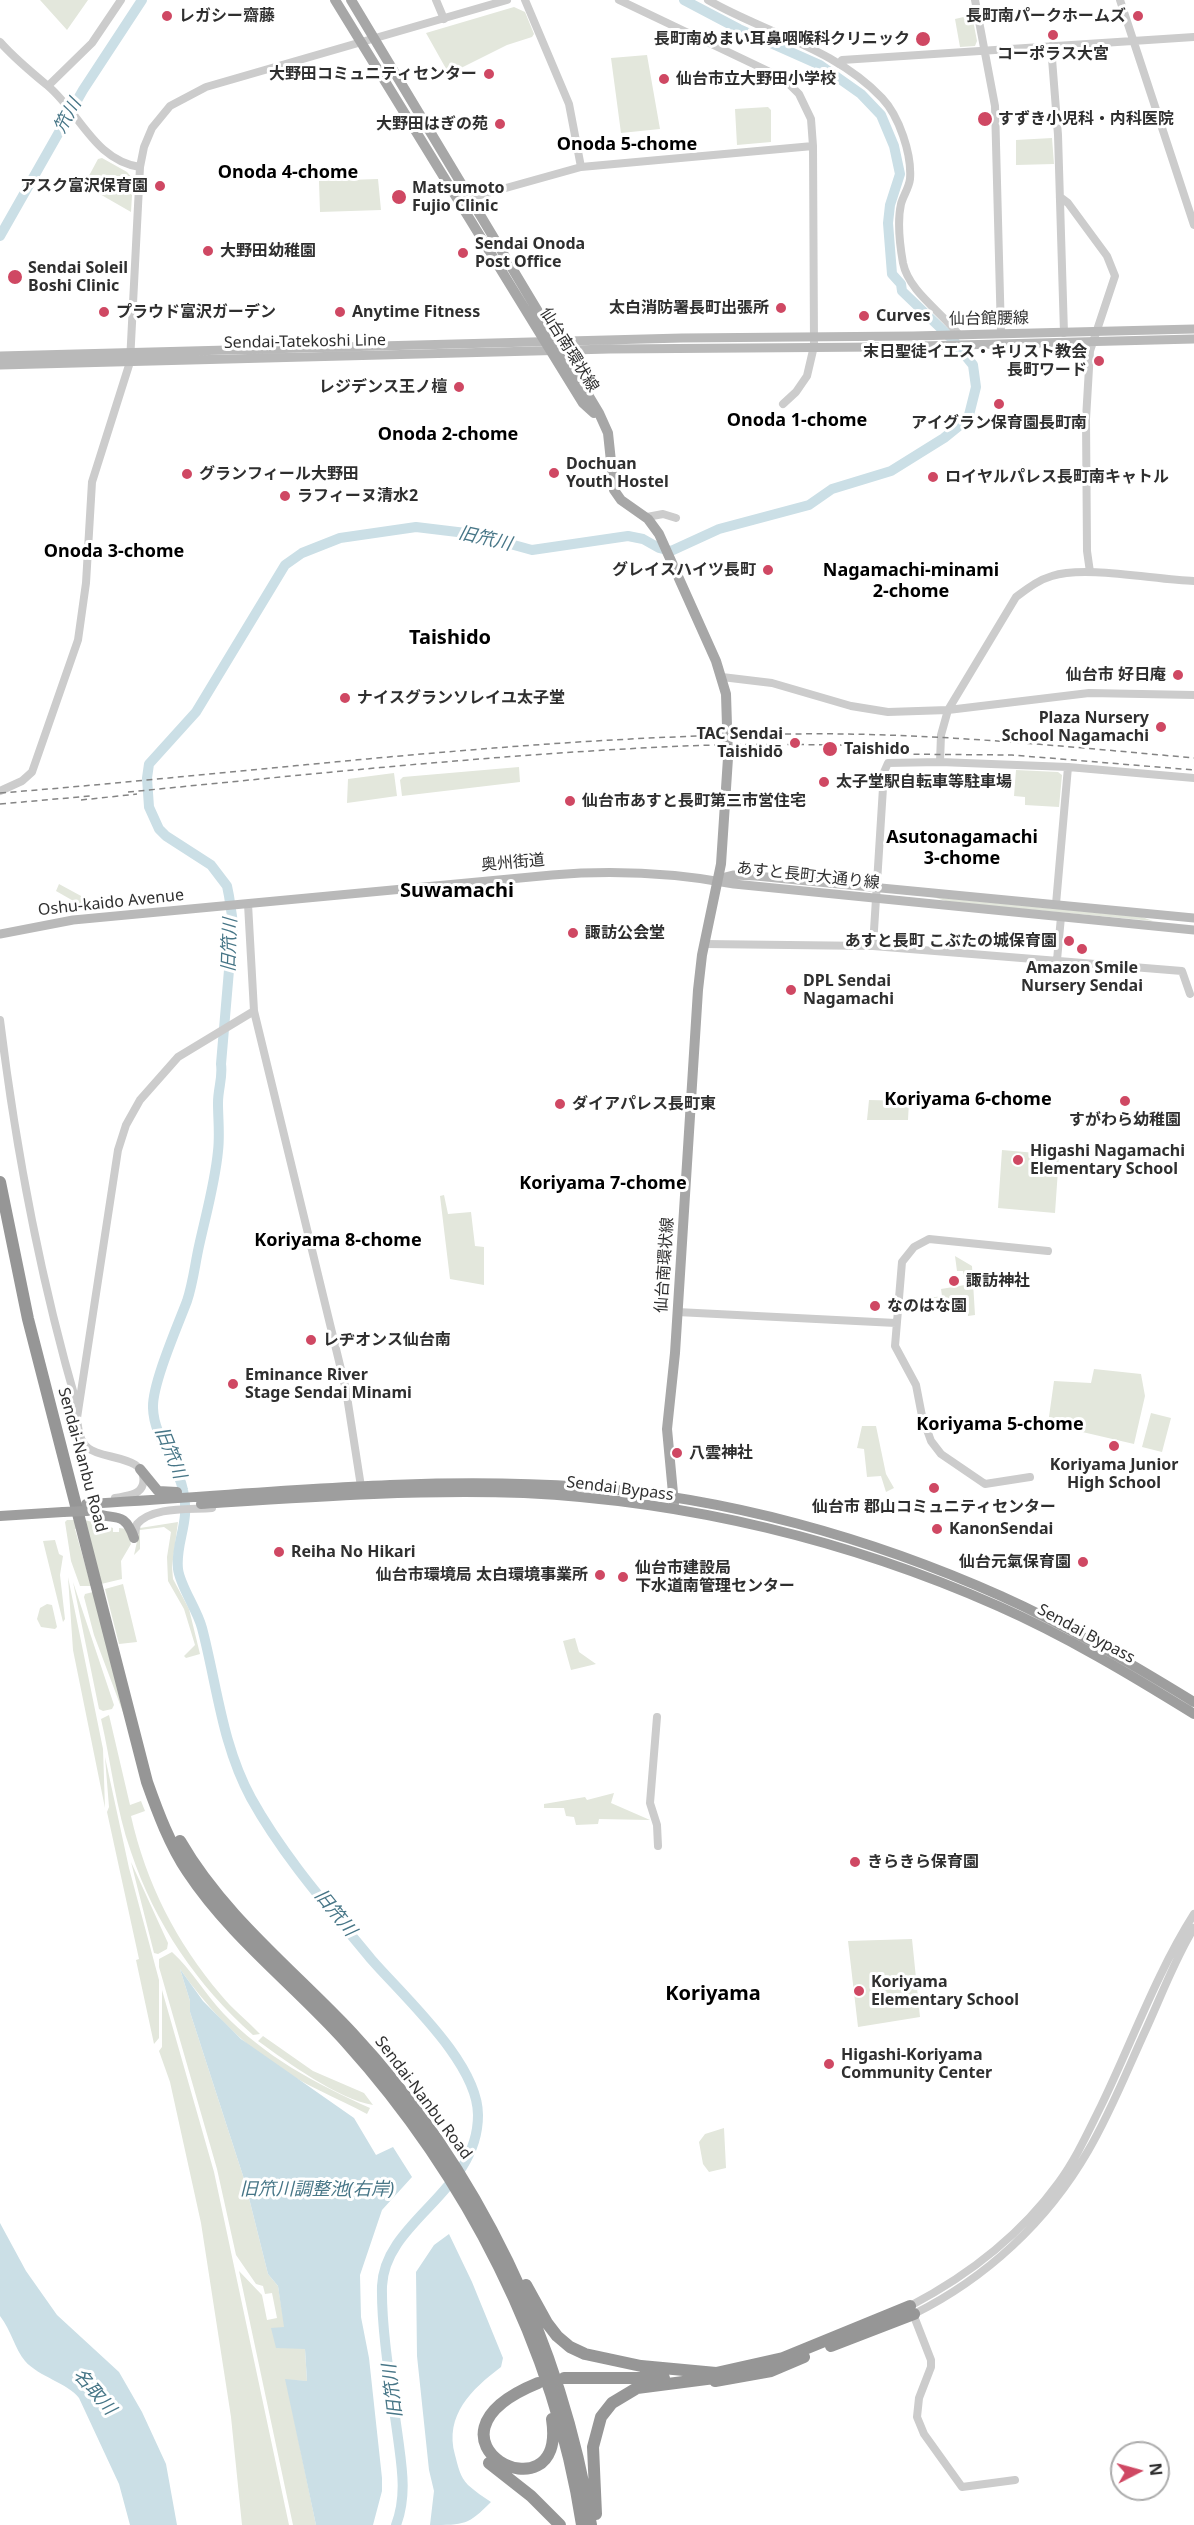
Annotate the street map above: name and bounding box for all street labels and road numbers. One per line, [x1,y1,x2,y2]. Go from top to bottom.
street label: 仙台南環状線 [535,304,603,396]
street label: 仙台館腰線 [949,309,1029,329]
street label: Sendai-Tatekoshi Line [224,331,386,353]
street label: 奥州街道 [480,851,546,875]
street label: あすと長町大通り線 [735,859,881,893]
street label: Oshu-kaido Avenue [37,886,185,920]
street label: 仙台南環状線 [652,1216,678,1314]
street label: Sendai-Nanbu Road [53,1385,111,1535]
street label: Sendai Bypass [565,1473,675,1505]
street label: Sendai Bypass [1034,1600,1138,1668]
street label: Sendai-Nanbu Road [370,2033,476,2163]

